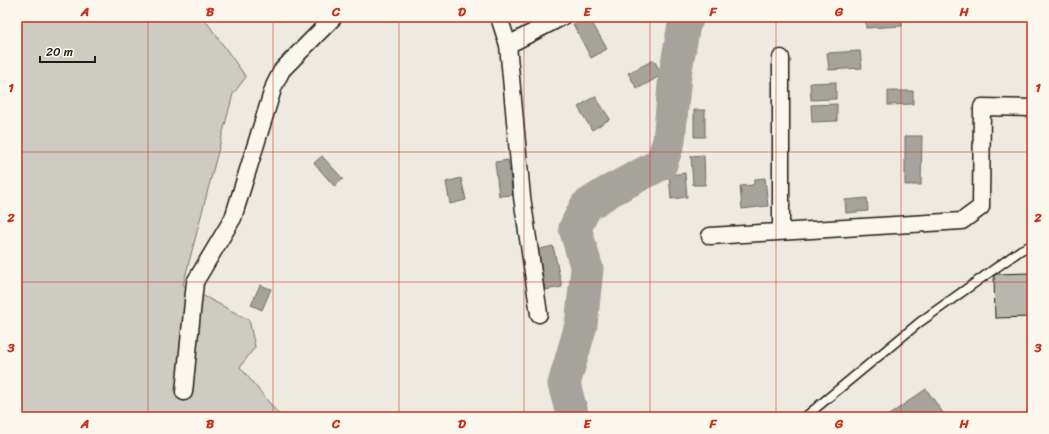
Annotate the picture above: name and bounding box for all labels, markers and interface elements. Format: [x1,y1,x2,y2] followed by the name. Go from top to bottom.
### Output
[80,0,89,23] text: A
[206,0,215,23] text: B
[331,0,341,23] text: C
[458,0,466,23] text: D
[583,0,592,23] text: E
[708,0,717,23] text: F
[834,0,844,23] text: G
[958,0,969,23] text: H
[40,38,95,64] scale bar
[46,41,73,63] text: 20 m
[8,76,14,99] text: 1
[1035,76,1041,99] text: 1
[6,206,15,229] text: 2
[1033,206,1042,229] text: 2
[6,336,15,359] text: 3
[1033,336,1042,359] text: 3
[80,412,89,434] text: A
[206,412,215,434] text: B
[331,412,341,434] text: C
[458,412,466,434] text: D
[583,412,592,434] text: E
[708,412,717,434] text: F
[834,412,844,434] text: G
[958,412,969,434] text: H

